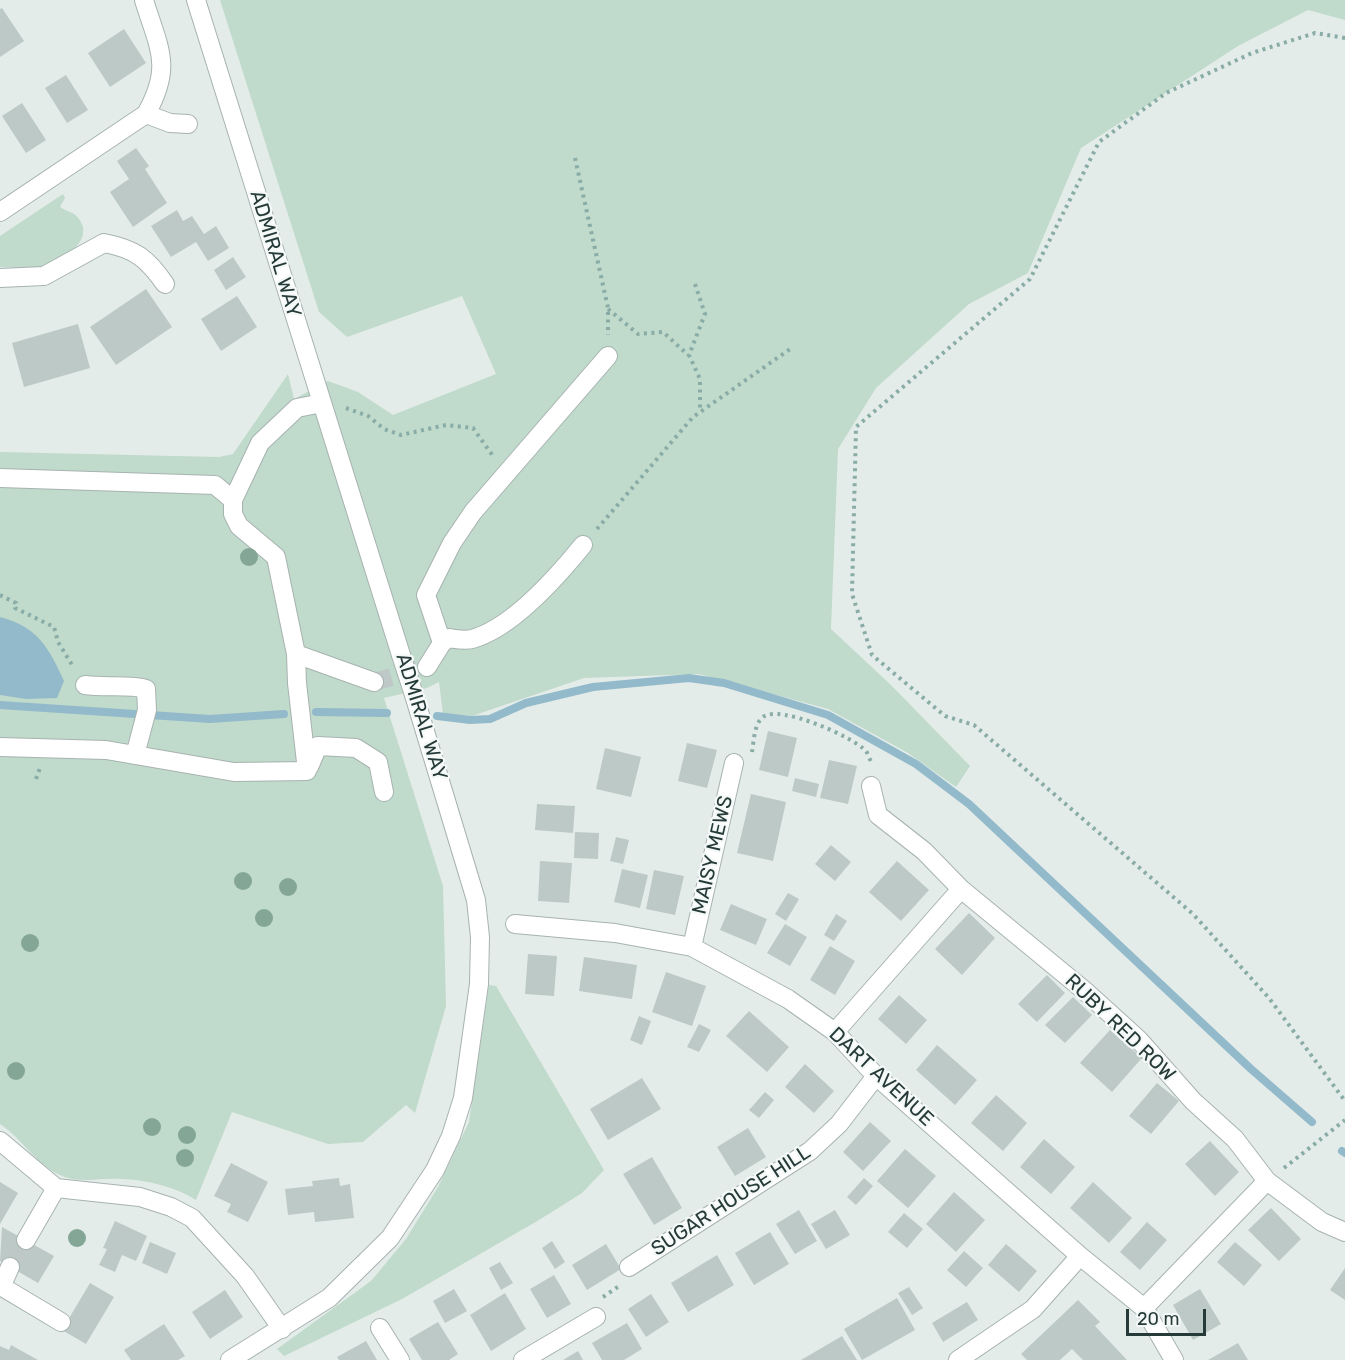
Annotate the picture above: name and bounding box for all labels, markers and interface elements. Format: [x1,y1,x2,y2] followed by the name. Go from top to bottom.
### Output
[244,188,306,320] street label: ADMIRAL WAY
[390,651,452,783] street label: ADMIRAL WAY
[688,793,738,917] street label: MAISY MEWS
[1060,969,1180,1087] street label: RUBY RED ROW
[824,1023,938,1131] street label: DART AVENUE
[647,1141,815,1261] street label: SUGAR HOUSE HILL
[1129,1297,1208,1335] scale bar
[1137,1308,1179,1330] text: 20 m

